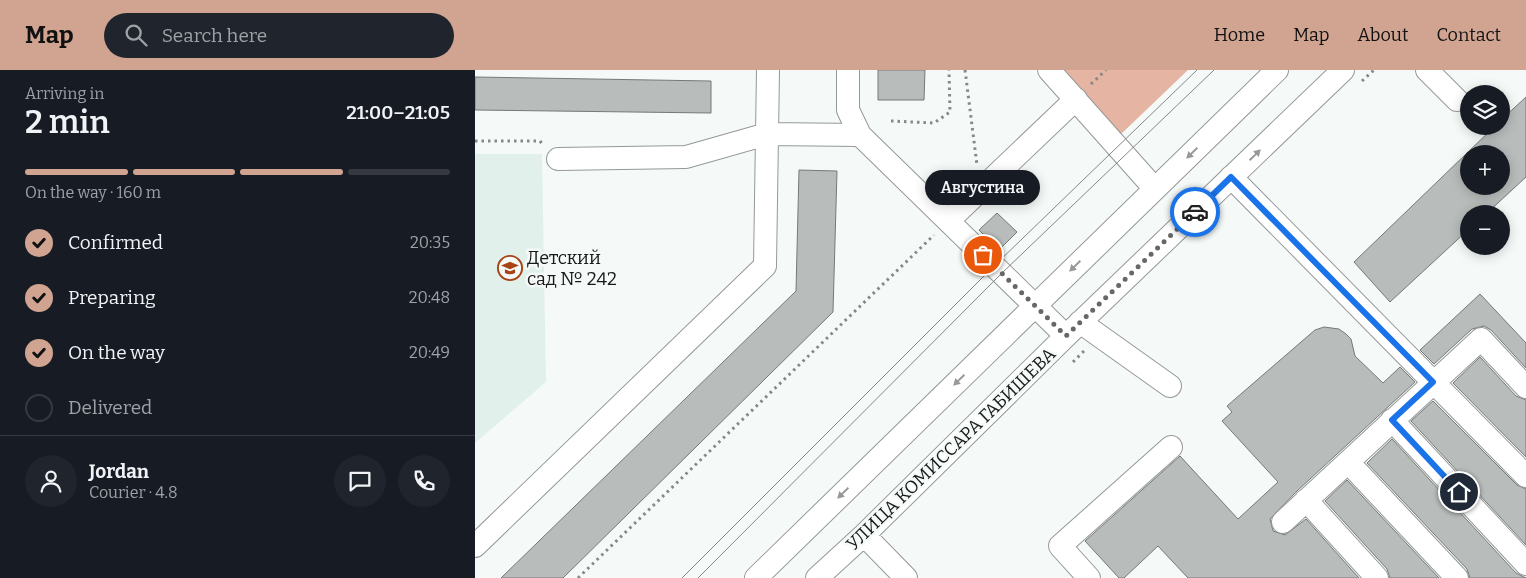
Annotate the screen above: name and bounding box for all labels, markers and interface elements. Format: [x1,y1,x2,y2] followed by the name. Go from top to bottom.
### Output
[104,13,454,58] search box
[25,21,74,49] text: Map
[122,21,150,49] icon: search
[162,24,267,47] text: Search here
[1214,24,1265,46] text: Home
[1293,24,1329,46] text: Map
[1357,24,1408,46] text: About
[1436,24,1501,46] text: Contact
[25,84,104,103] text: Arriving in
[1460,85,1510,255] map controls
[1460,85,1510,135] button: layers
[346,101,450,124] text: 21:00–21:05
[25,103,110,141] text: 2 min
[1460,145,1510,195] button: +
[1186,147,1198,159] one-way arrow
[1248,149,1260,161] one-way arrow
[925,170,1041,205] callout: Августина
[941,178,1024,197] text: Августина
[25,183,161,202] text: On the way · 160 m
[1170,187,1220,237] courier
[1181,198,1209,226] icon: car
[1460,205,1510,255] button: −
[25,229,53,257] icon: check
[68,231,163,254] text: Confirmed
[410,233,450,252] text: 20:35
[962,234,1004,276] pin
[969,241,997,269] icon: bag
[527,247,617,290] place label: Детский сад № 242
[497,255,523,281] school or university icon: Детский сад № 242
[1070,260,1082,272] one-way arrow
[25,284,53,312] icon: check
[68,286,156,309] text: Preparing
[409,288,450,307] text: 20:48
[25,339,53,367] icon: check
[68,341,165,364] text: On the way
[409,343,450,362] text: 20:49
[842,343,1060,555] street label: УЛИЦА КОМИССАРА ГАБИШЕВА
[953,374,965,386] one-way arrow
[68,396,152,419] text: Delivered
[25,455,77,507] button: person
[334,455,386,507] button: chat
[398,455,450,507] button: phone
[89,460,149,483] text: Jordan
[1438,471,1480,513] pin
[1445,478,1473,506] icon: home
[89,483,178,502] text: Courier · 4.8
[837,487,849,499] one-way arrow

